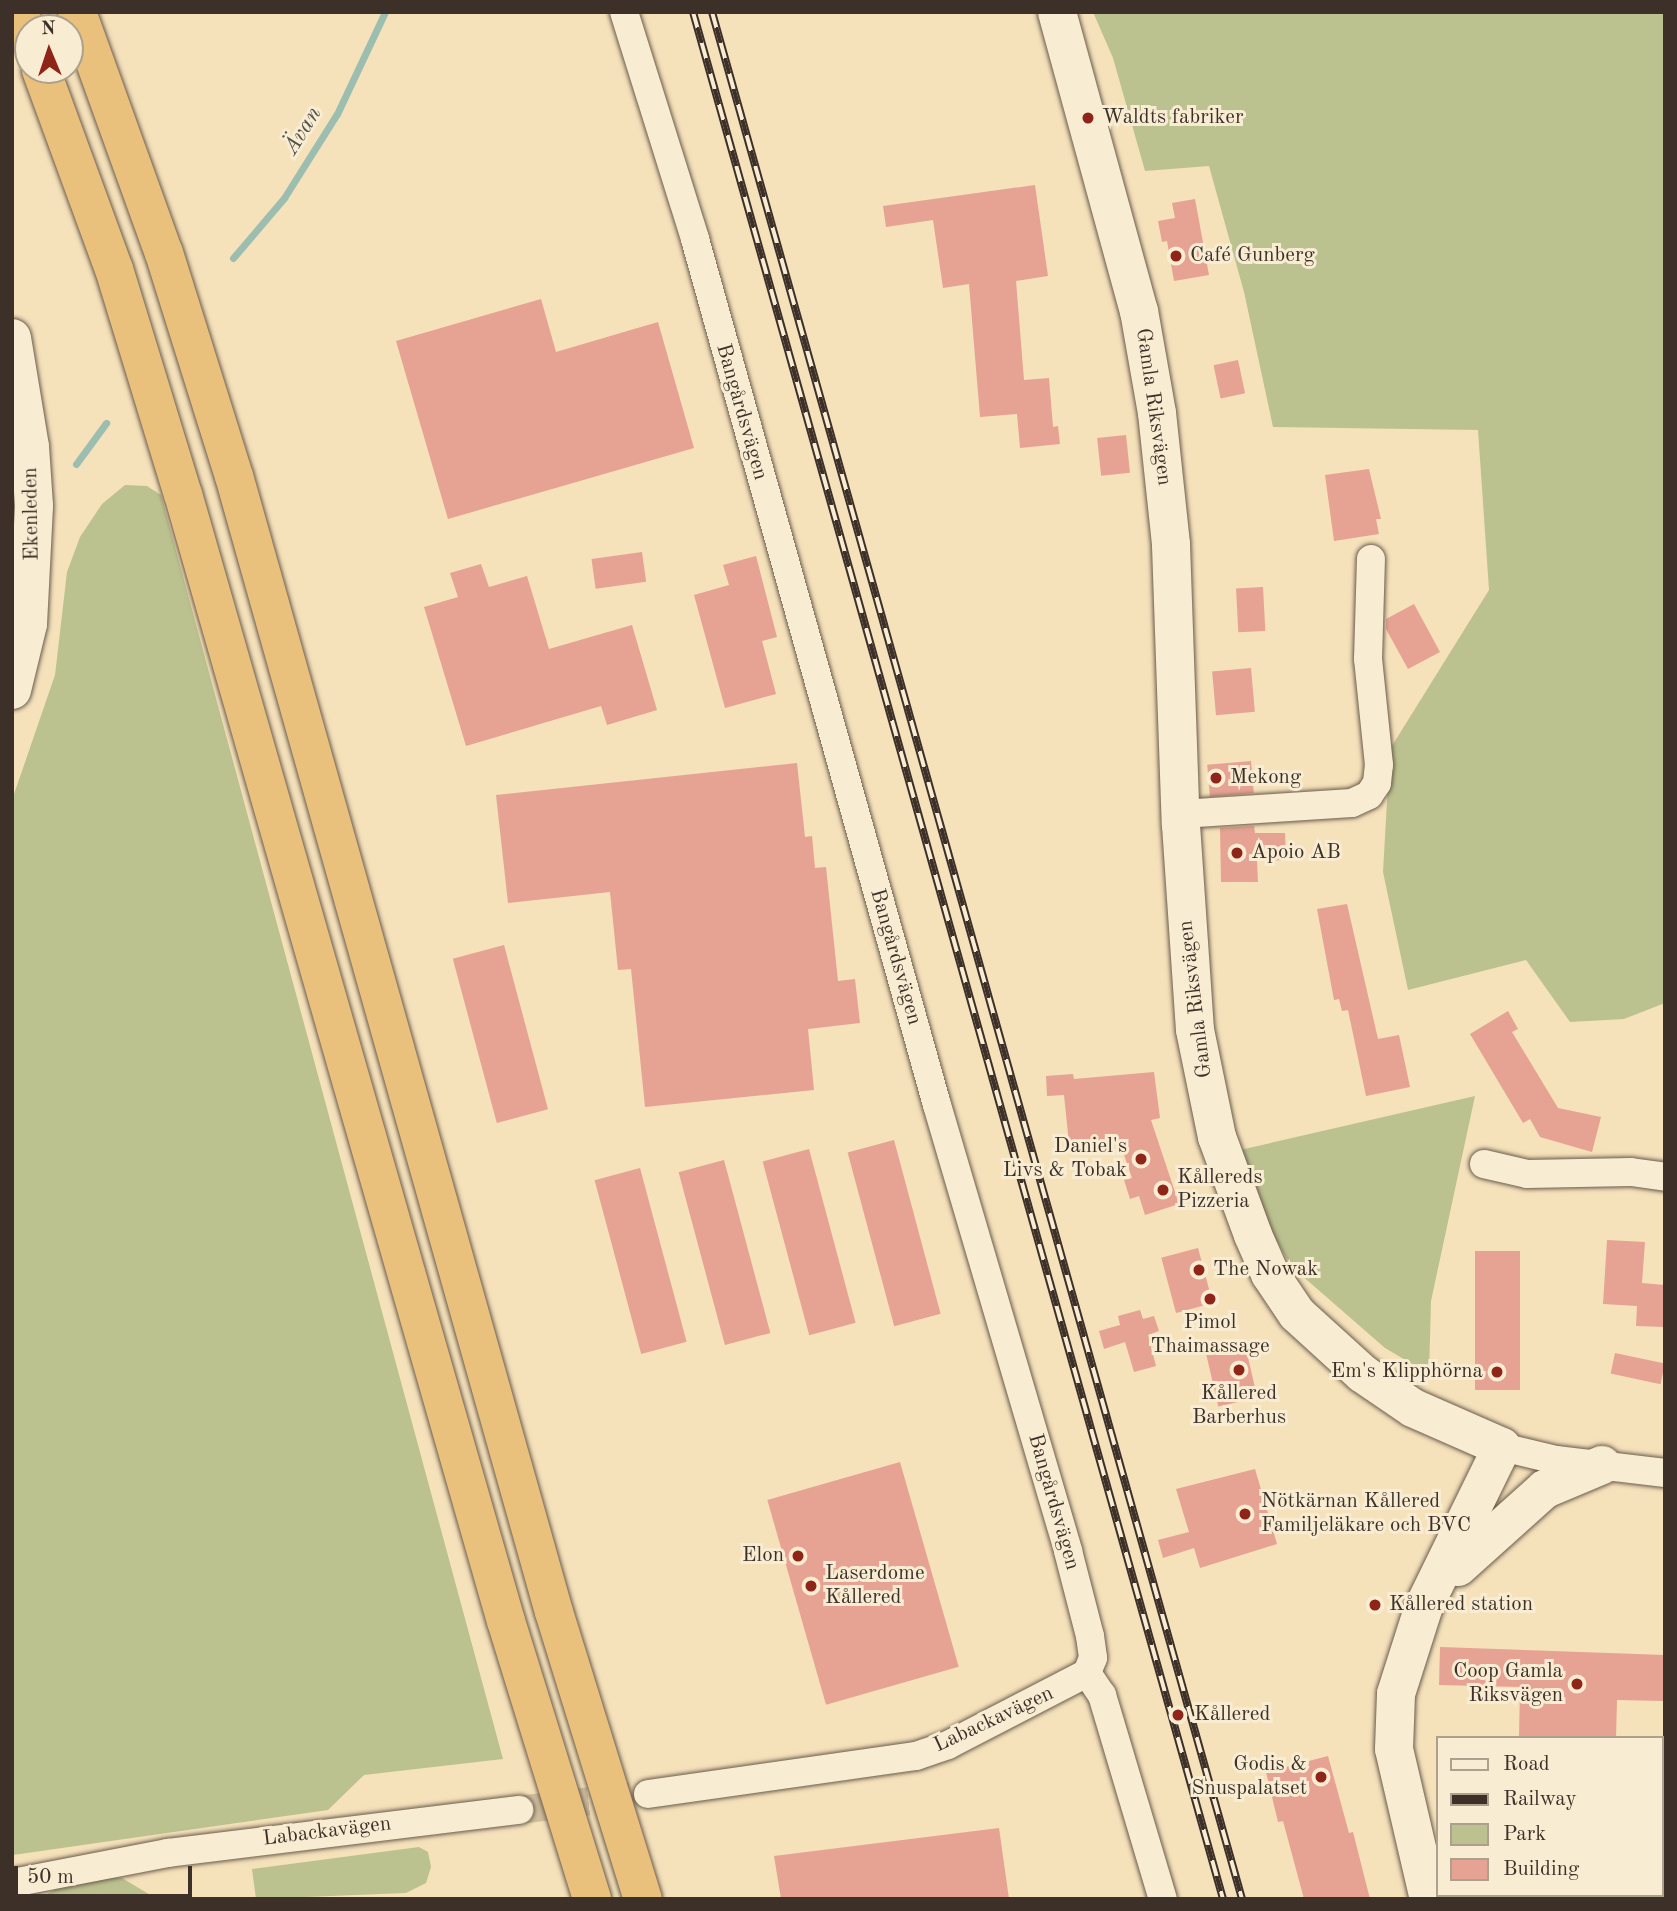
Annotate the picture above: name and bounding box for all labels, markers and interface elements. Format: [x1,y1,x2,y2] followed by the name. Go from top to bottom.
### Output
[14,14,84,84] north arrow
[41,20,56,39] text: N
[278,102,328,160] water label: Ävan
[1102,105,1244,131] place label: Waldts fabriker
[1080,110,1096,126] marker: Waldts fabriker
[1190,243,1315,269] place label: Café Gunberg
[1168,248,1184,264] marker: Café Gunberg
[1129,327,1177,487] street label: Gamla Riksvägen
[710,341,772,483] street label: Bangårdsvägen
[19,467,45,561] street label: Ekenleden
[1230,765,1301,791] place label: Mekong
[1208,770,1224,786] marker: Mekong
[1251,840,1341,866] place label: Apoio AB
[1229,845,1245,861] marker: Apoio AB
[864,886,926,1028] street label: Bangårdsvägen
[1174,919,1218,1079] street label: Gamla Riksvägen
[1003,1134,1127,1184] place label: Daniel's Livs & Tobak
[1133,1151,1149,1167] marker: Daniel's Livs & Tobak
[1177,1165,1263,1215] place label: Kållereds Pizzeria
[1155,1182,1171,1198] marker: Kållereds Pizzeria
[1213,1257,1318,1283] place label: The Nowak
[1191,1262,1207,1278] marker: The Nowak
[1202,1291,1218,1307] marker: Pimol Thaimassage
[1150,1310,1270,1360] place label: Pimol Thaimassage
[1331,1359,1483,1385] place label: Em's Klipphörna
[1231,1362,1247,1378] marker: Kållered Barberhus
[1489,1364,1505,1380] marker: Em's Klipphörna
[1192,1381,1286,1431] place label: Kållered Barberhus
[1022,1431,1084,1573] street label: Bangårdsvägen
[1261,1489,1471,1539] place label: Nötkärnan Kållered Familjeläkare och BVC
[1235,1504,1255,1524] marker: Nötkärnan Kållered Familjeläkare och BVC
[742,1543,784,1569] place label: Elon
[790,1548,806,1564] marker: Elon
[825,1561,925,1611] place label: Laserdome Kållered
[803,1578,819,1594] marker: Laserdome Kållered
[1389,1592,1533,1618] place label: Kållered station
[1367,1597,1383,1613] marker: Kållered station
[1453,1659,1563,1709] place label: Coop Gamla Riksvägen
[1569,1676,1585,1692] marker: Coop Gamla Riksvägen
[930,1681,1058,1759] street label: Labackavägen
[1194,1702,1270,1728] place label: Kållered
[1168,1705,1188,1725] marker: Kållered
[1436,1736,1663,1897] legend
[1192,1752,1307,1802] place label: Godis & Snuspalatset
[1503,1754,1550,1775] text: Road
[1313,1769,1329,1785] marker: Godis & Snuspalatset
[1503,1789,1577,1810] text: Railway
[261,1812,393,1852] street label: Labackavägen
[1503,1824,1546,1845] text: Park
[18,1852,196,1896] scale bar
[1503,1859,1579,1880] text: Building
[27,1867,74,1888] text: 50 m

